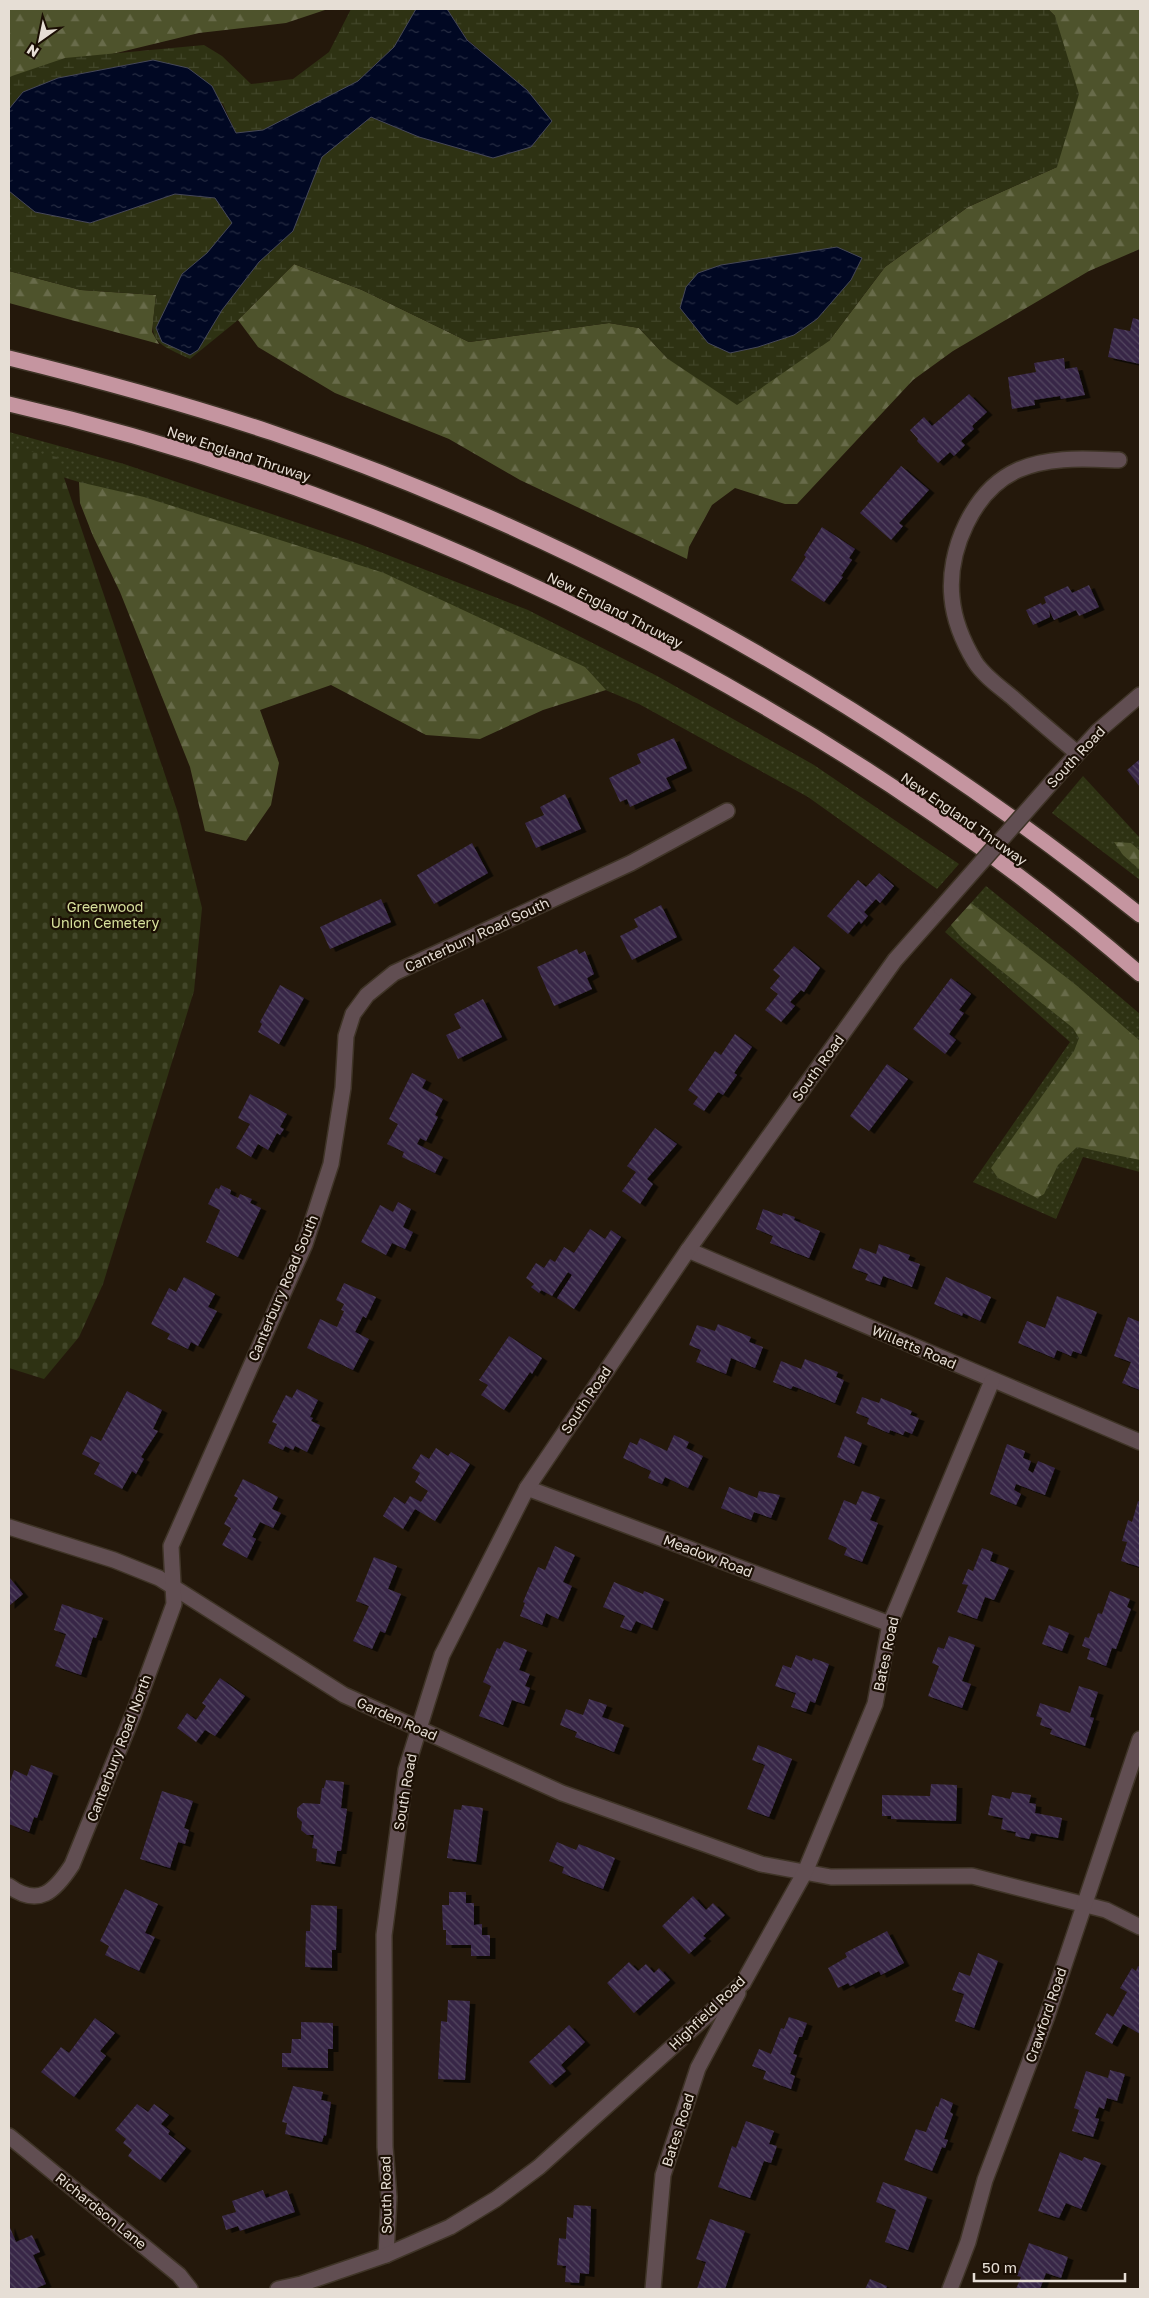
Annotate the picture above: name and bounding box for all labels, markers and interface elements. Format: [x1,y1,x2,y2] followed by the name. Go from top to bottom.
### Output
[15,15,65,65] north arrow
[24,41,42,61] text: N
[165,422,313,485] street label: New England Thruway
[545,568,686,651] street label: New England Thruway
[1043,722,1108,791] street label: South Road
[898,769,1031,869] street label: New England Thruway
[402,894,552,975] street label: Canterbury Road South
[51,898,159,931] park label: Greenwood Union Cemetery
[788,1031,847,1104] street label: South Road
[244,1212,321,1363] street label: Canterbury Road South
[869,1321,959,1372] street label: Willetts Road
[557,1363,614,1437] street label: South Road
[661,1531,755,1580] street label: Meadow Road
[869,1615,902,1693] street label: Bates Road
[83,1672,154,1824] street label: Canterbury Road North
[354,1693,440,1744] street label: Garden Road
[389,1752,420,1832] street label: South Road
[1021,1965,1070,2065] street label: Crawford Road
[665,1972,748,2053] street label: Highfield Road
[658,2091,697,2169] street label: Bates Road
[376,2156,395,2234] street label: South Road
[52,2169,150,2252] street label: Richardson Lane
[974,2250,1125,2282] scale bar
[982,2258,1017,2276] text: 50 m

